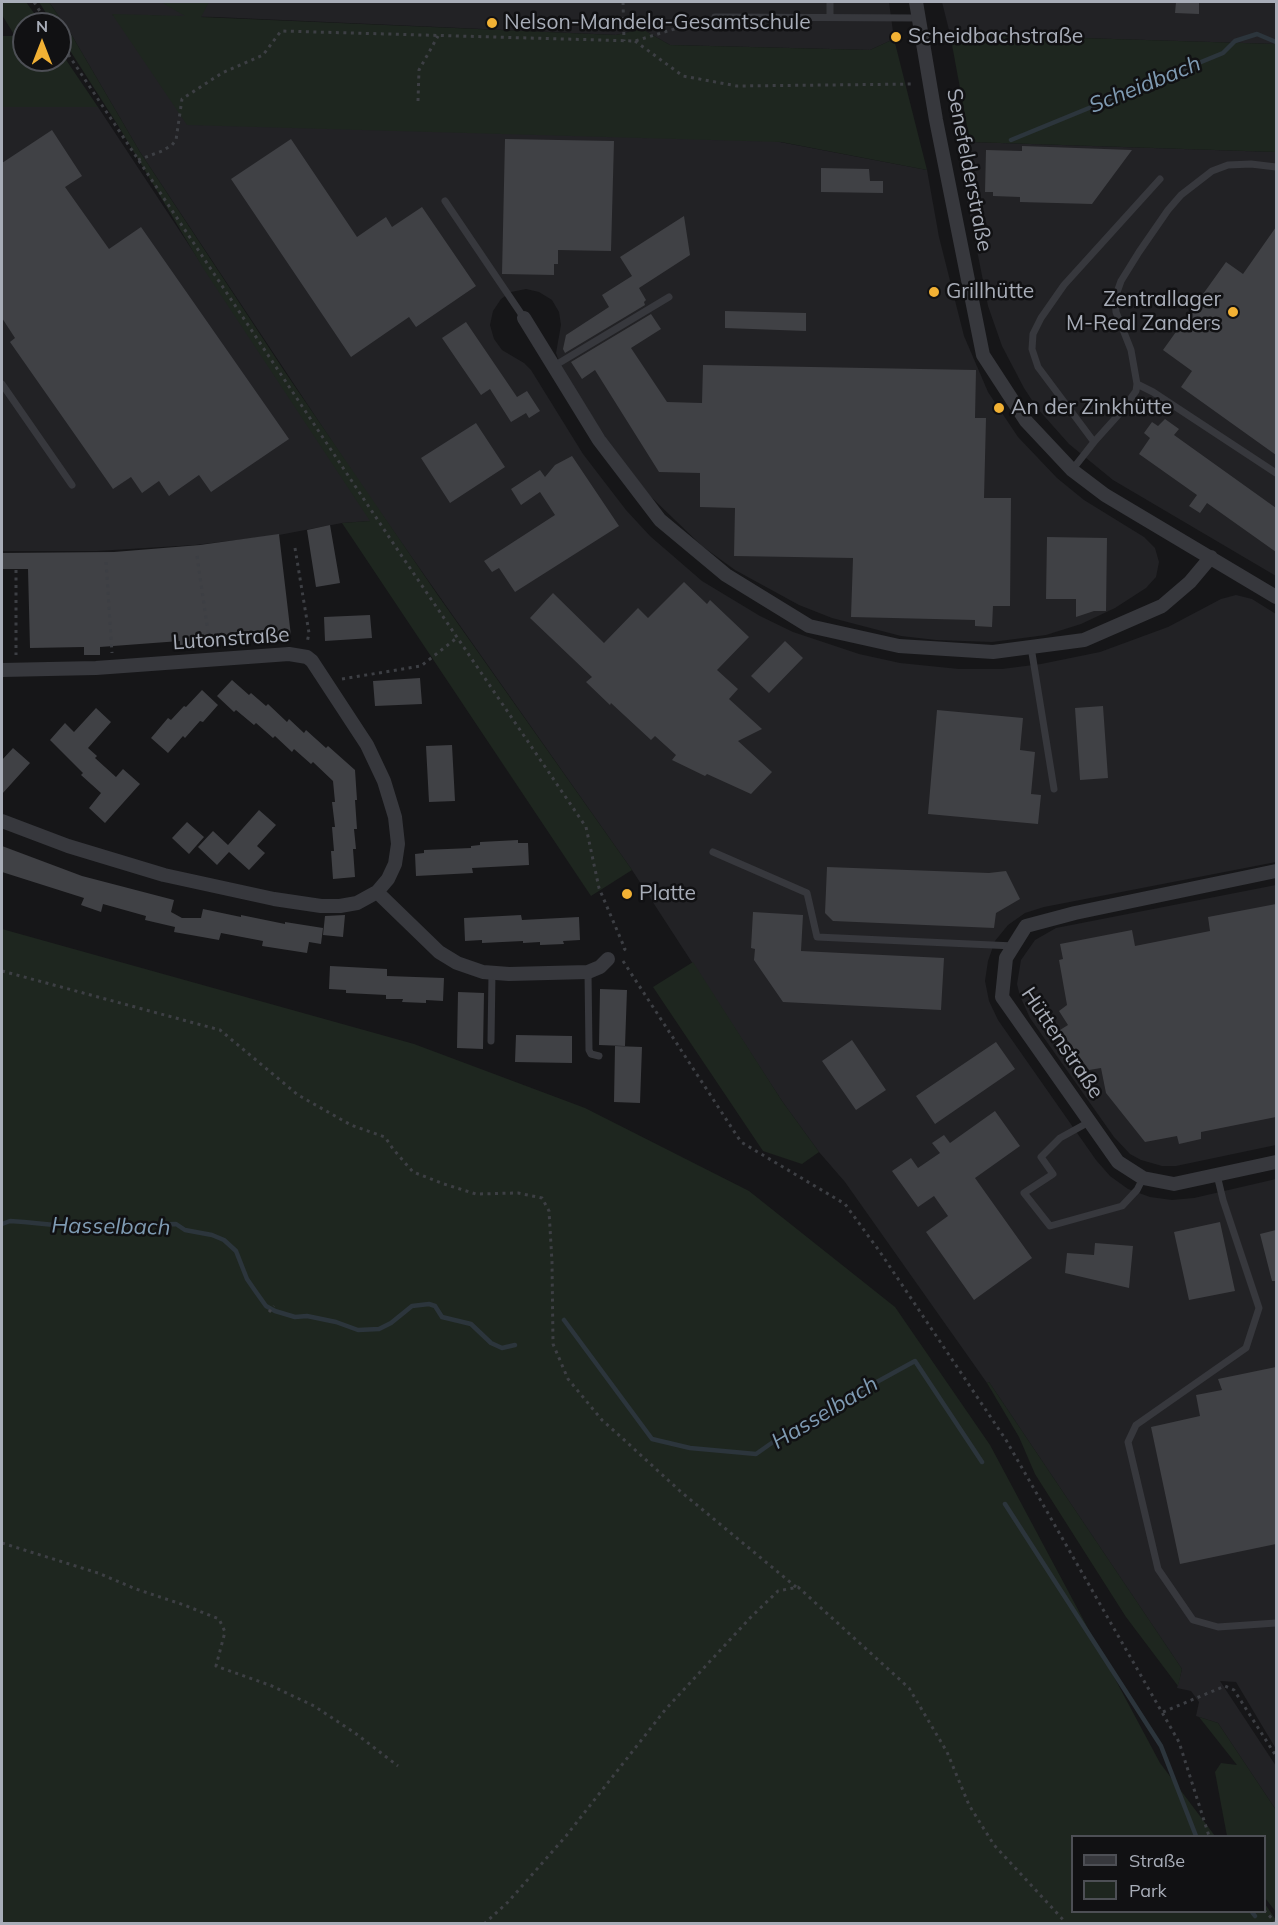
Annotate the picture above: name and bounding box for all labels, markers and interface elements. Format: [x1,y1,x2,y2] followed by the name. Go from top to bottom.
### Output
[504,10,811,36] place label: Nelson-Mandela-Gesamtschule
[12,12,72,72] north arrow
[36,16,48,36] text: N
[485,16,499,30] marker: Nelson-Mandela-Gesamtschule
[908,24,1083,50] place label: Scheidbachstraße
[889,30,903,44] marker: Scheidbachstraße
[1085,51,1205,119] water label: Scheidbach
[941,86,997,254] street label: Senefelderstraße
[946,279,1034,305] place label: Grillhütte
[927,285,941,299] marker: Grillhütte
[1066,287,1221,337] place label: Zentrallager M-Real Zanders
[1226,305,1240,319] marker: Zentrallager M-Real Zanders
[1011,395,1172,421] place label: An der Zinkhütte
[992,401,1006,415] marker: An der Zinkhütte
[172,622,290,656] street label: Lutonstraße
[639,881,696,907] place label: Platte
[620,887,634,901] marker: Platte
[1016,983,1108,1103] street label: Hüttenstraße
[51,1213,171,1241] water label: Hasselbach
[767,1371,883,1455] water label: Hasselbach
[1071,1835,1266,1913] legend
[1129,1849,1185,1872] text: Straße
[1129,1879,1167,1902] text: Park

